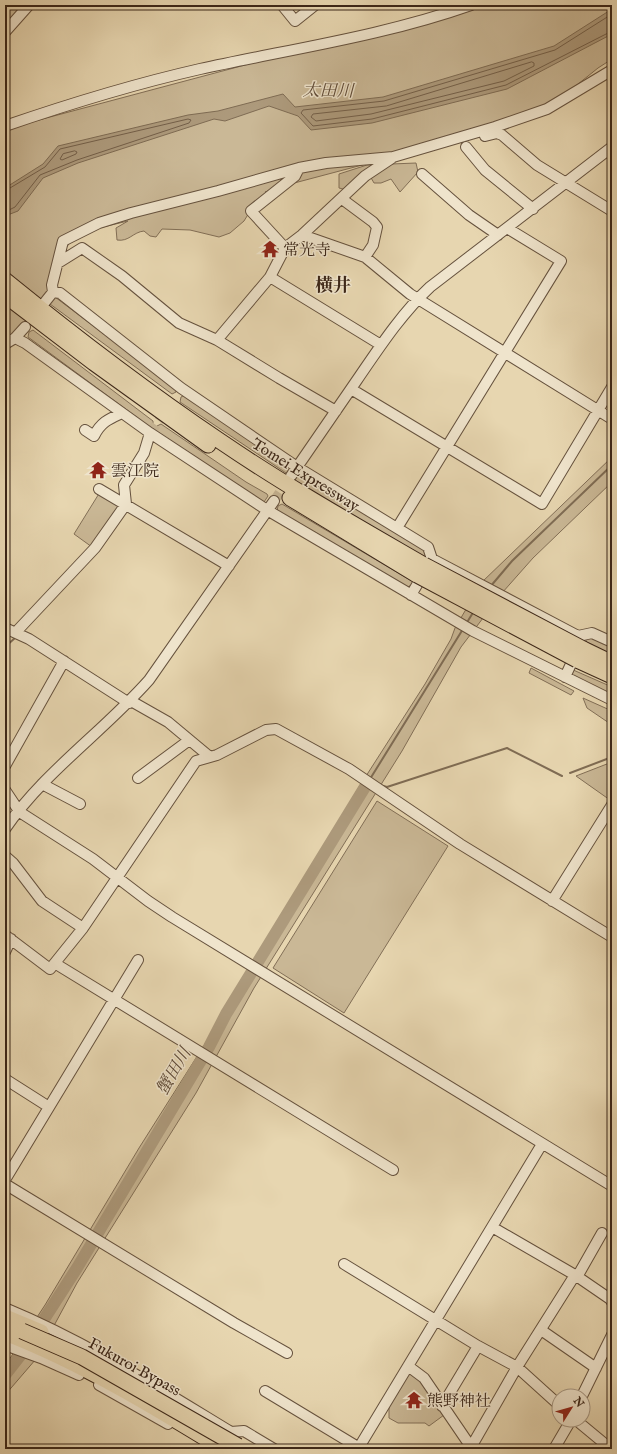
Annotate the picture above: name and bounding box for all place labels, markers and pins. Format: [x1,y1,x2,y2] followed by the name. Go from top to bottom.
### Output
[260,239,280,259] temple icon: 常光寺
[283,241,331,261] place label: 常光寺
[88,460,108,480] temple icon: 雲江院
[111,462,159,482] place label: 雲江院
[404,1390,424,1410] temple icon: 熊野神社
[427,1392,491,1412] place label: 熊野神社

